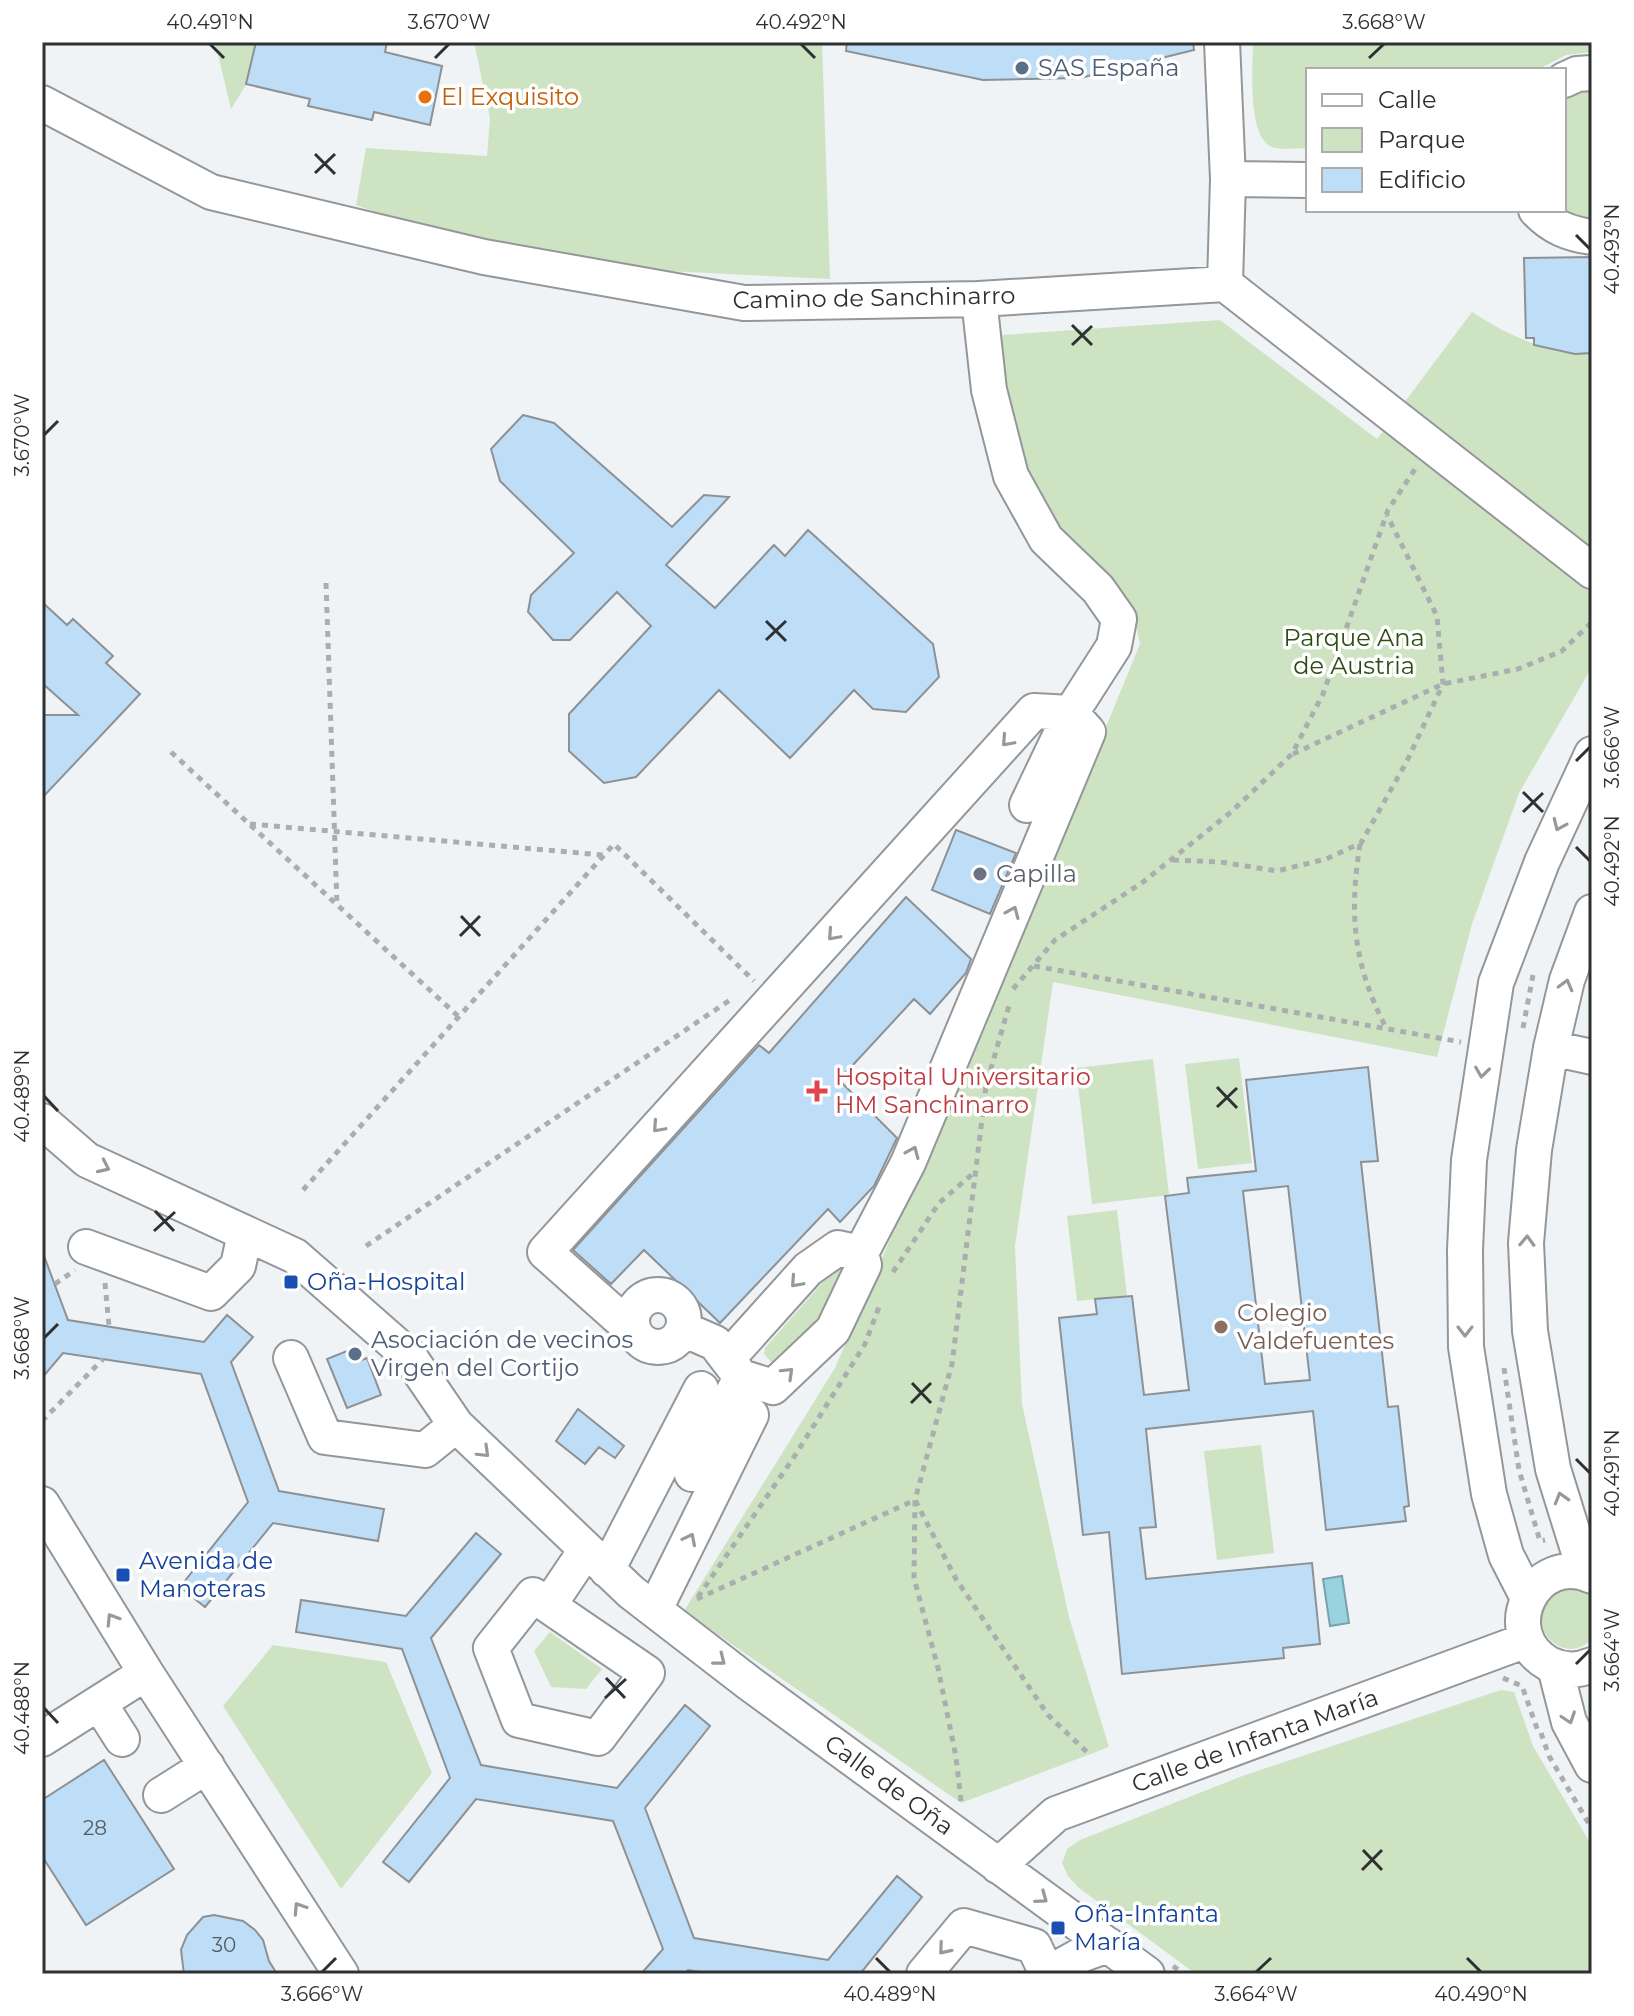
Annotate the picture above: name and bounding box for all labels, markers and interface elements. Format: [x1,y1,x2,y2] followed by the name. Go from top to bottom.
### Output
[166,10,254,34] text: 40.491°N
[407,10,491,34] text: 3.670°W
[755,10,847,34] text: 40.492°N
[1342,10,1426,34] text: 3.668°W
[1038,53,1179,82] place label: SAS España
[1013,59,1031,77] marker: SAS España
[1306,68,1566,212] legend
[441,82,579,111] place label: El Exquisito
[1378,85,1436,114] text: Calle
[416,88,434,106] marker: El Exquisito
[1378,125,1465,154] text: Parque
[1378,165,1466,194] text: Edificio
[1600,204,1624,294] text: 40.493°N
[732,281,1016,314] street label: Camino de Sanchinarro
[10,393,34,477] text: 3.670°W
[1283,623,1425,680] park label: Parque Ana de Austria
[1600,706,1624,788] text: 3.666°W
[1002,732,1016,747] one-way arrow
[1600,815,1624,907] text: 40.492°N
[1553,817,1569,831] one-way arrow
[996,859,1077,888] place label: Capilla
[971,865,989,883] marker: Capilla
[1003,906,1019,920] one-way arrow
[828,925,842,940] one-way arrow
[1557,978,1573,992] one-way arrow
[10,1049,34,1143] text: 40.489°N
[835,1062,1091,1119] place label: Hospital Universitario HM Sanchinarro
[1474,1065,1491,1078] one-way arrow
[806,1080,828,1102] marker: Hospital Universitario HM Sanchinarro
[654,1118,668,1133] one-way arrow
[903,1146,919,1160] one-way arrow
[96,1158,110,1174] one-way arrow
[1519,1234,1536,1247] one-way arrow
[307,1267,465,1296] place label: Oña-Hospital
[282,1273,300,1291] marker: Oña-Hospital
[791,1273,805,1288] one-way arrow
[10,1296,34,1380] text: 3.668°W
[1237,1298,1394,1355] place label: Colegio Valdefuentes
[1212,1318,1230,1336] marker: Colegio Valdefuentes
[371,1325,633,1382] place label: Asociación de vecinos Virgen del Cortijo
[1456,1325,1474,1338] one-way arrow
[346,1345,364,1363] marker: Asociación de vecinos Virgen del Cortijo
[779,1368,794,1382] one-way arrow
[1600,1429,1624,1517] text: 40.491°N
[475,1442,489,1457] one-way arrow
[1554,1492,1570,1505] one-way arrow
[680,1533,696,1548] one-way arrow
[139,1546,273,1603] place label: Avenida de Manoteras
[114,1566,132,1584] marker: Avenida de Manoteras
[1600,1608,1624,1692] text: 3.664°W
[107,1613,122,1628] one-way arrow
[711,1651,726,1665] one-way arrow
[10,1661,34,1755] text: 40.488°N
[1128,1682,1382,1799] street label: Calle de Infanta María
[1559,1710,1576,1724] one-way arrow
[819,1728,959,1841] street label: Calle de Oña
[83,1816,107,1840] house number: 28
[1034,1888,1048,1903] one-way arrow
[1074,1899,1219,1956] place label: Oña-Infanta María
[293,1903,308,1917] one-way arrow
[1049,1919,1067,1937] marker: Oña-Infanta María
[212,1933,236,1957] house number: 30
[939,1940,954,1955] one-way arrow
[281,1982,363,2006] text: 3.666°W
[843,1982,937,2006] text: 40.489°N
[1214,1982,1298,2006] text: 3.664°W
[1434,1982,1528,2006] text: 40.490°N

